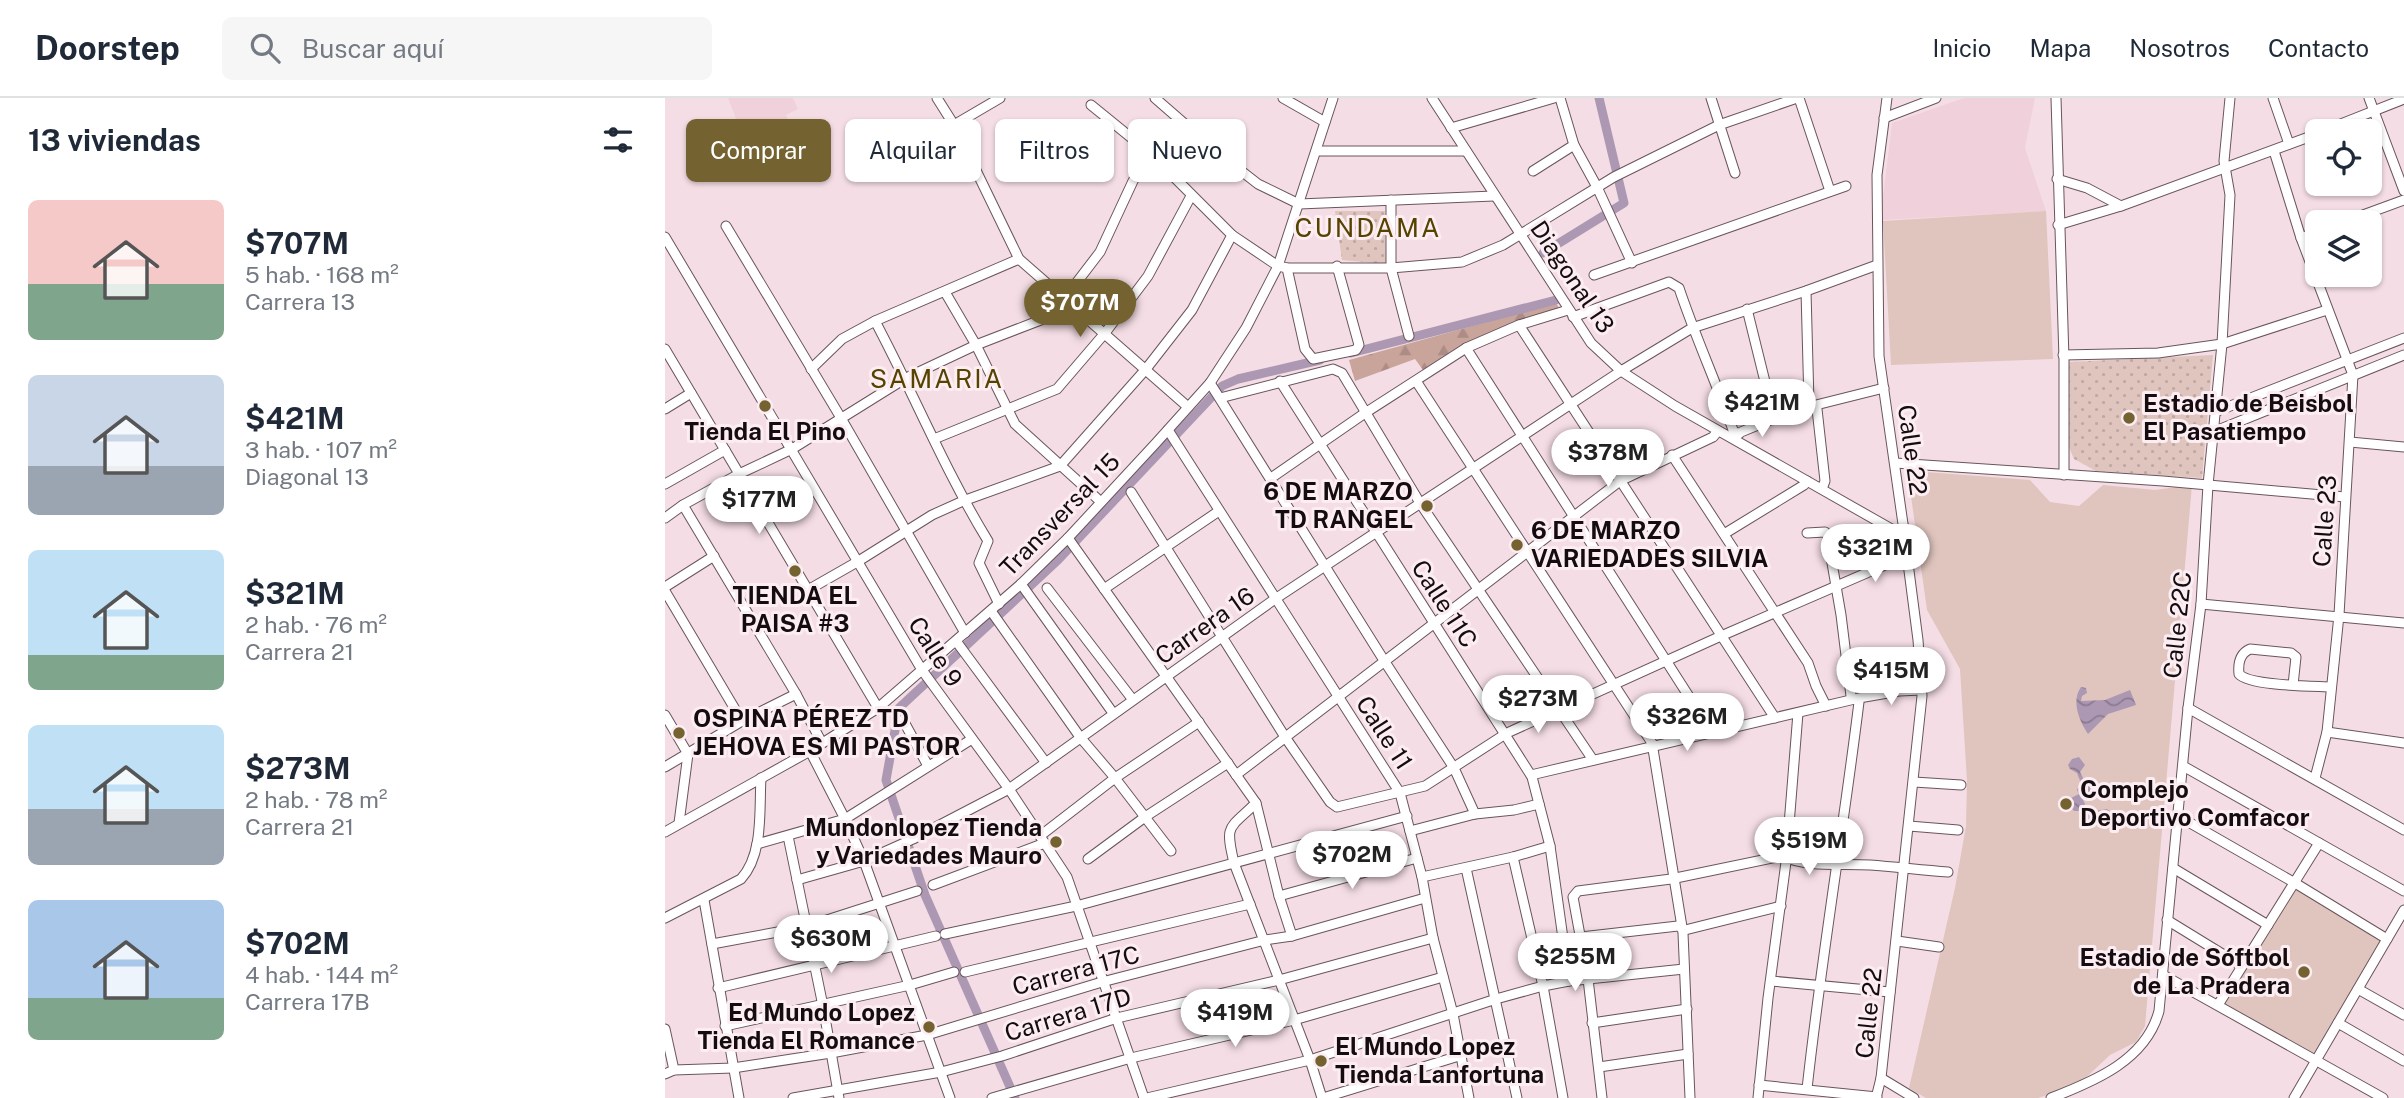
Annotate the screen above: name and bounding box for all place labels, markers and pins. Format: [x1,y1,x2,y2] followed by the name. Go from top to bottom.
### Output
[1031,280,1129,339] pin: $707M
[1713,380,1811,439] pin: $421M
[2143,389,2354,445] place label: Estadio de Beisbol El Pasatiempo
[757,398,773,414] marker: Tienda El Pino
[2121,410,2137,426] marker: Estadio de Beisbol El Pasatiempo
[684,417,846,445] place label: Tienda El Pino
[1559,430,1657,489] pin: $378M
[710,476,808,536] pin: $177M
[1263,477,1413,533] place label: 6 DE MARZO TD RANGEL
[1419,498,1435,514] marker: 6 DE MARZO TD RANGEL
[1531,516,1769,572] place label: 6 DE MARZO VARIEDADES SILVIA
[1826,524,1924,584] pin: $321M
[1509,537,1525,553] marker: 6 DE MARZO VARIEDADES SILVIA
[787,563,803,579] marker: TIENDA EL PAISA #3
[733,581,858,637] place label: TIENDA EL PAISA #3
[1842,648,1940,707] pin: $415M
[1489,676,1587,735] pin: $273M
[1638,694,1736,753] pin: $326M
[693,704,961,760] place label: OSPINA PÉREZ TD JEHOVA ES MI PASTOR
[671,725,687,741] marker: OSPINA PÉREZ TD JEHOVA ES MI PASTOR
[2080,775,2310,831] place label: Complejo Deportivo Comfacor
[2058,796,2074,812] marker: Complejo Deportivo Comfacor
[805,813,1042,869] place label: Mundonlopez Tienda y Variedades Mauro
[1760,818,1858,877] pin: $519M
[1303,832,1401,891] pin: $702M
[1048,834,1064,850] marker: Mundonlopez Tienda y Variedades Mauro
[782,916,880,975] pin: $630M
[1526,934,1624,993] pin: $255M
[2079,943,2290,999] place label: Estadio de Sóftbol de La Pradera
[2296,964,2312,980] marker: Estadio de Sóftbol de La Pradera
[1186,990,1284,1049] pin: $419M
[698,998,915,1054] place label: Ed Mundo Lopez Tienda El Romance
[921,1019,937,1035] marker: Ed Mundo Lopez Tienda El Romance
[1335,1032,1544,1088] place label: El Mundo Lopez Tienda Lanfortuna
[1313,1053,1329,1069] marker: El Mundo Lopez Tienda Lanfortuna

